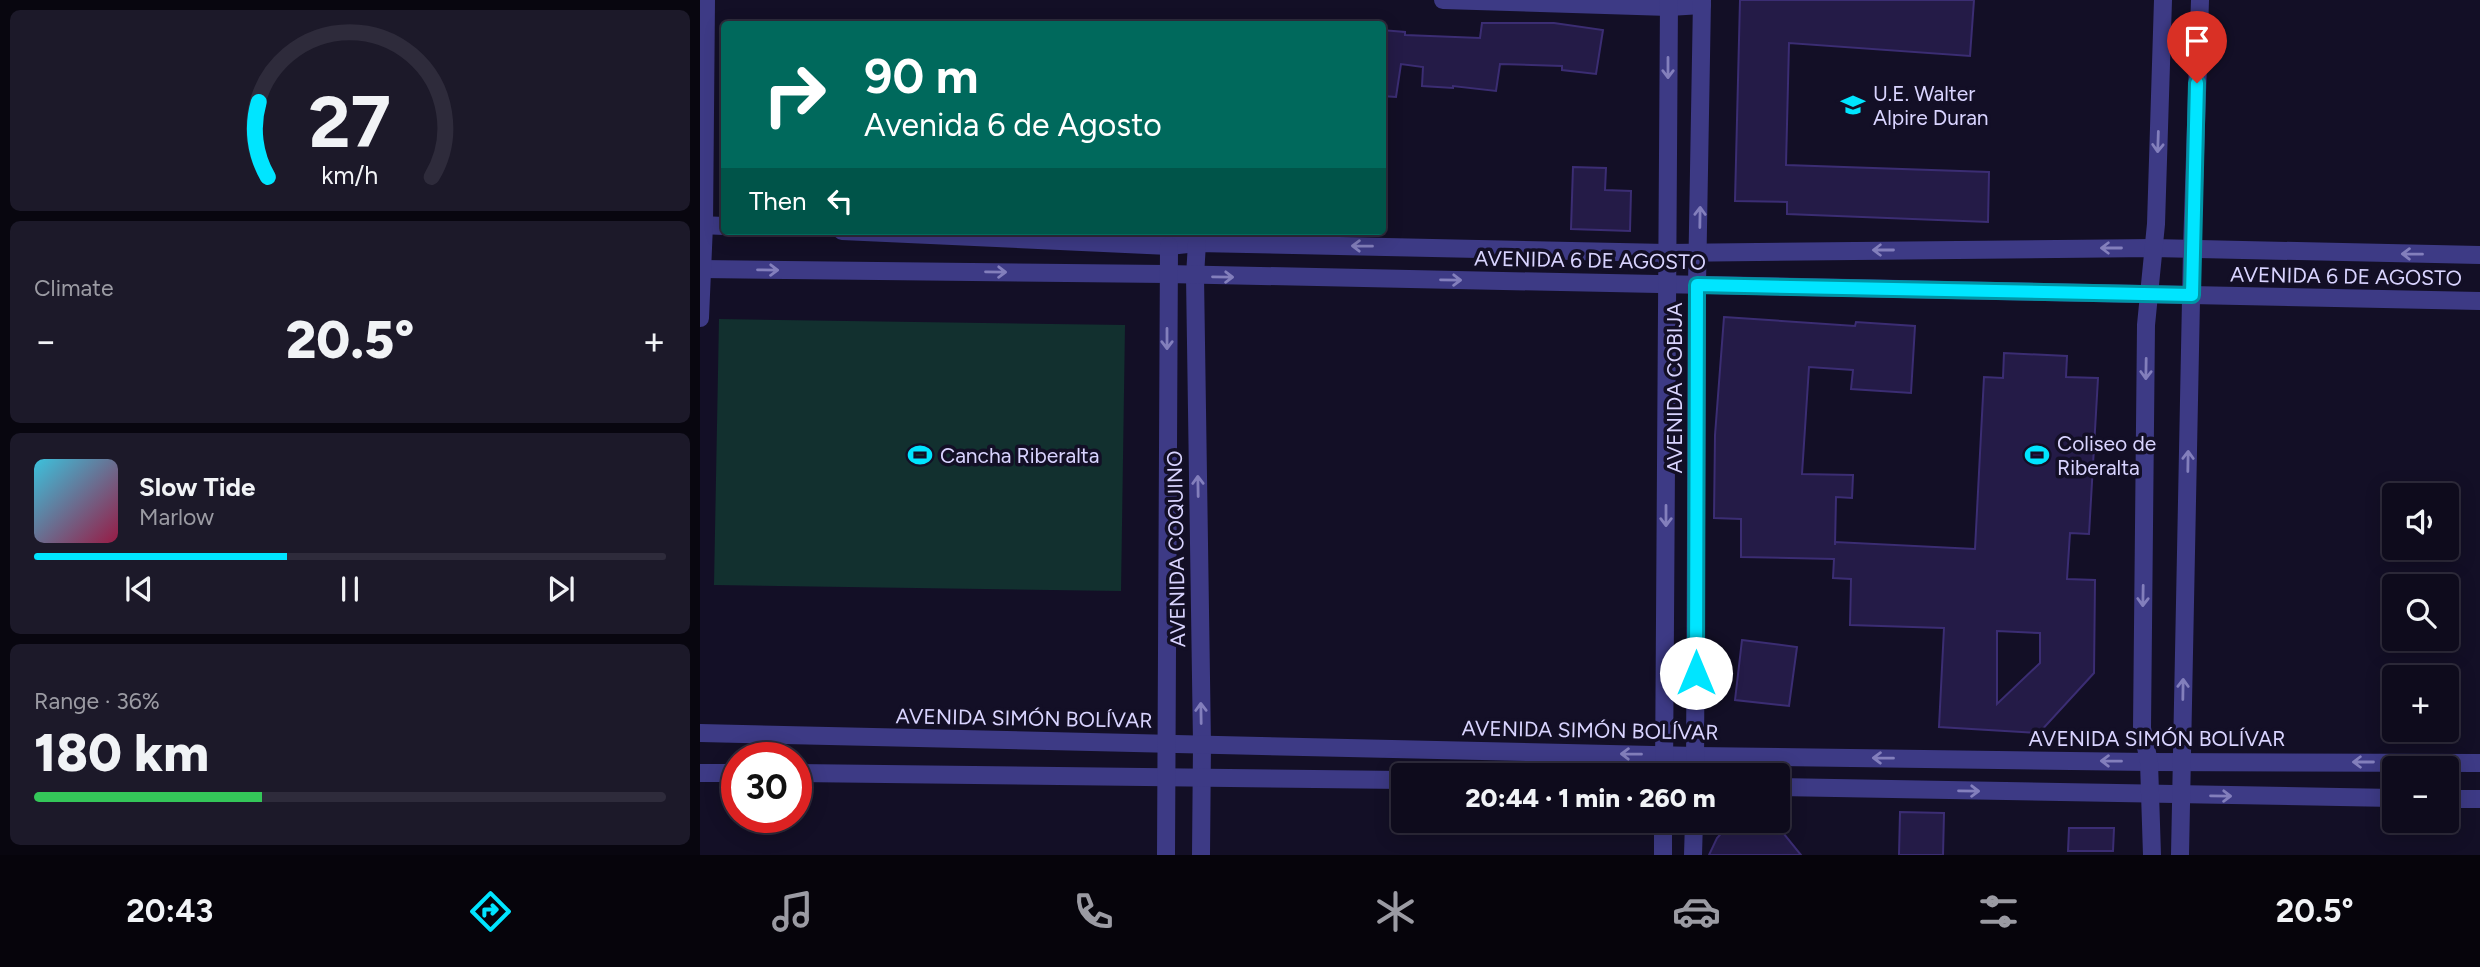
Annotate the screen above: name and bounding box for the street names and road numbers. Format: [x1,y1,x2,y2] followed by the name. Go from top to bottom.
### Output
[1474,245,1706,275] street label: AVENIDA 6 DE AGOSTO
[2230,261,2462,291] street label: AVENIDA 6 DE AGOSTO
[1662,302,1687,474] street label: AVENIDA COBIJA
[1162,450,1190,648] street label: AVENIDA COQUINO
[895,703,1153,733] street label: AVENIDA SIMÓN BOLÍVAR
[1461,715,1719,745] street label: AVENIDA SIMÓN BOLÍVAR
[2029,726,2285,751] street label: AVENIDA SIMÓN BOLÍVAR

